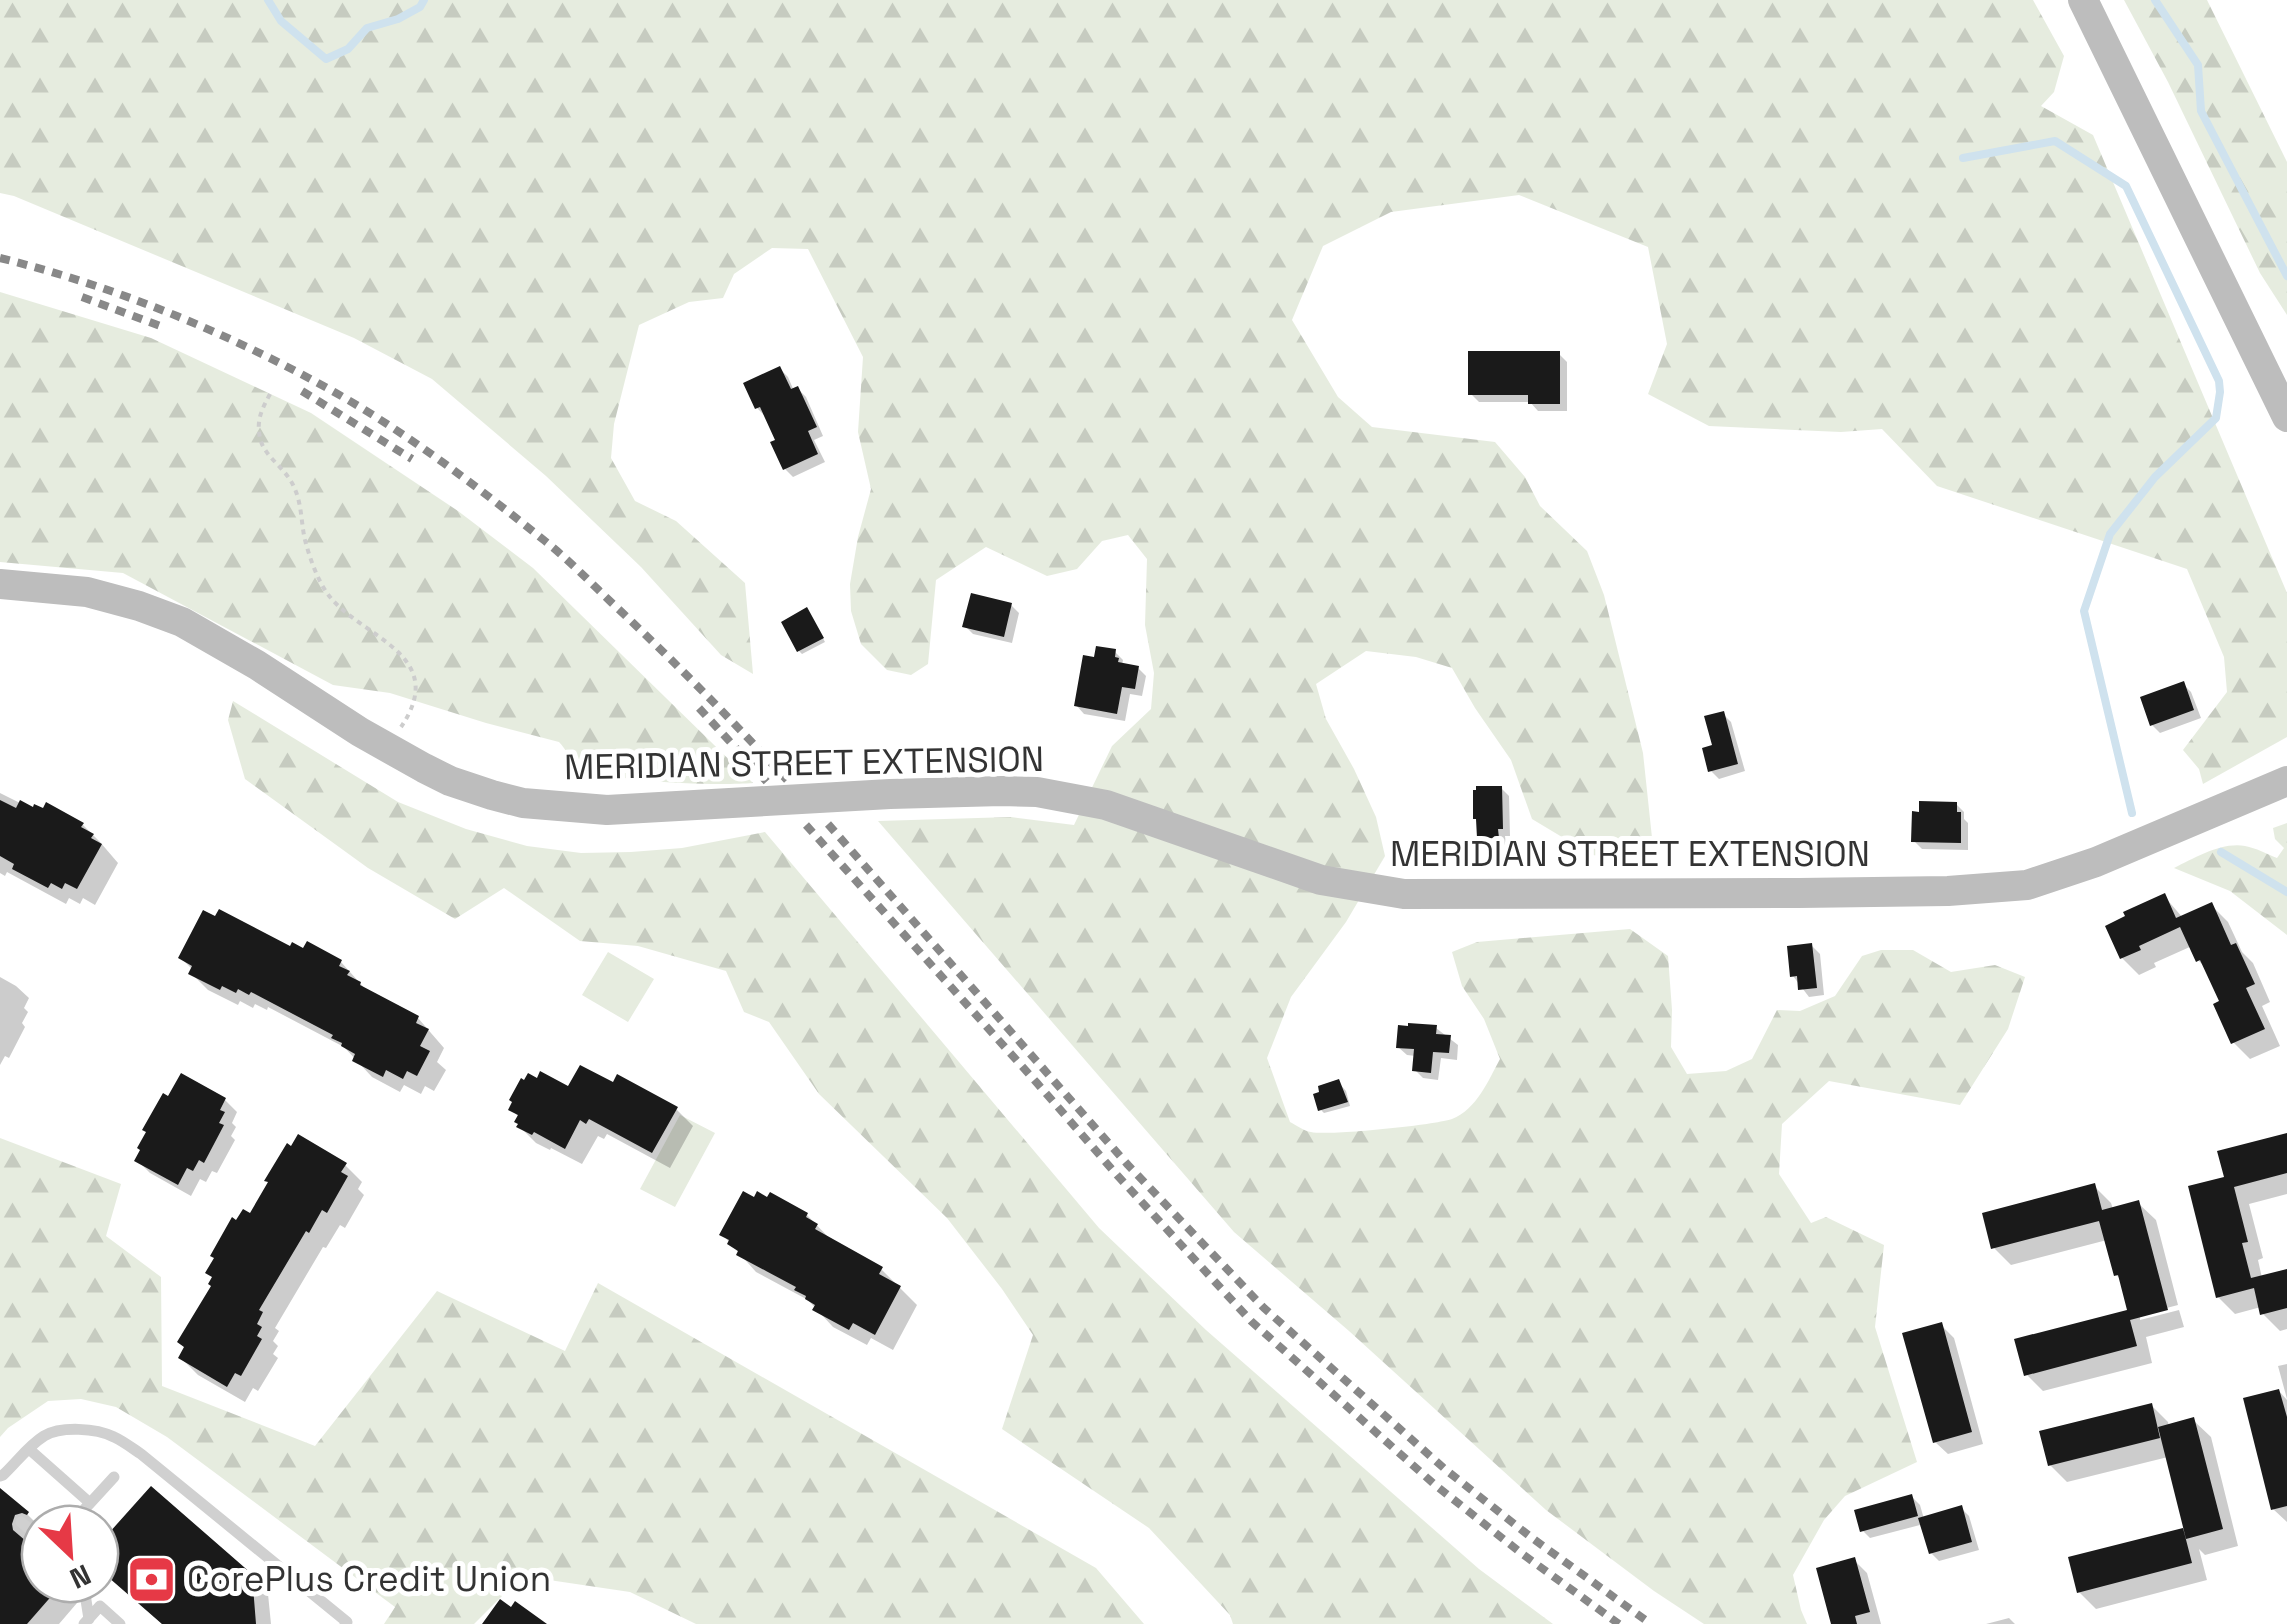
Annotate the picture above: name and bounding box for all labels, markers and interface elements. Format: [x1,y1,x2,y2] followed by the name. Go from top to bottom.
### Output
[564,737,1044,789] street label: MERIDIAN STREET EXTENSION
[1390,832,1870,876] street label: MERIDIAN STREET EXTENSION
[20,1504,120,1604] north arrow
[126,1553,178,1605] bank icon: CorePlus Credit Union
[64,1556,97,1597] text: N
[187,1557,551,1601] place label: CorePlus Credit Union

